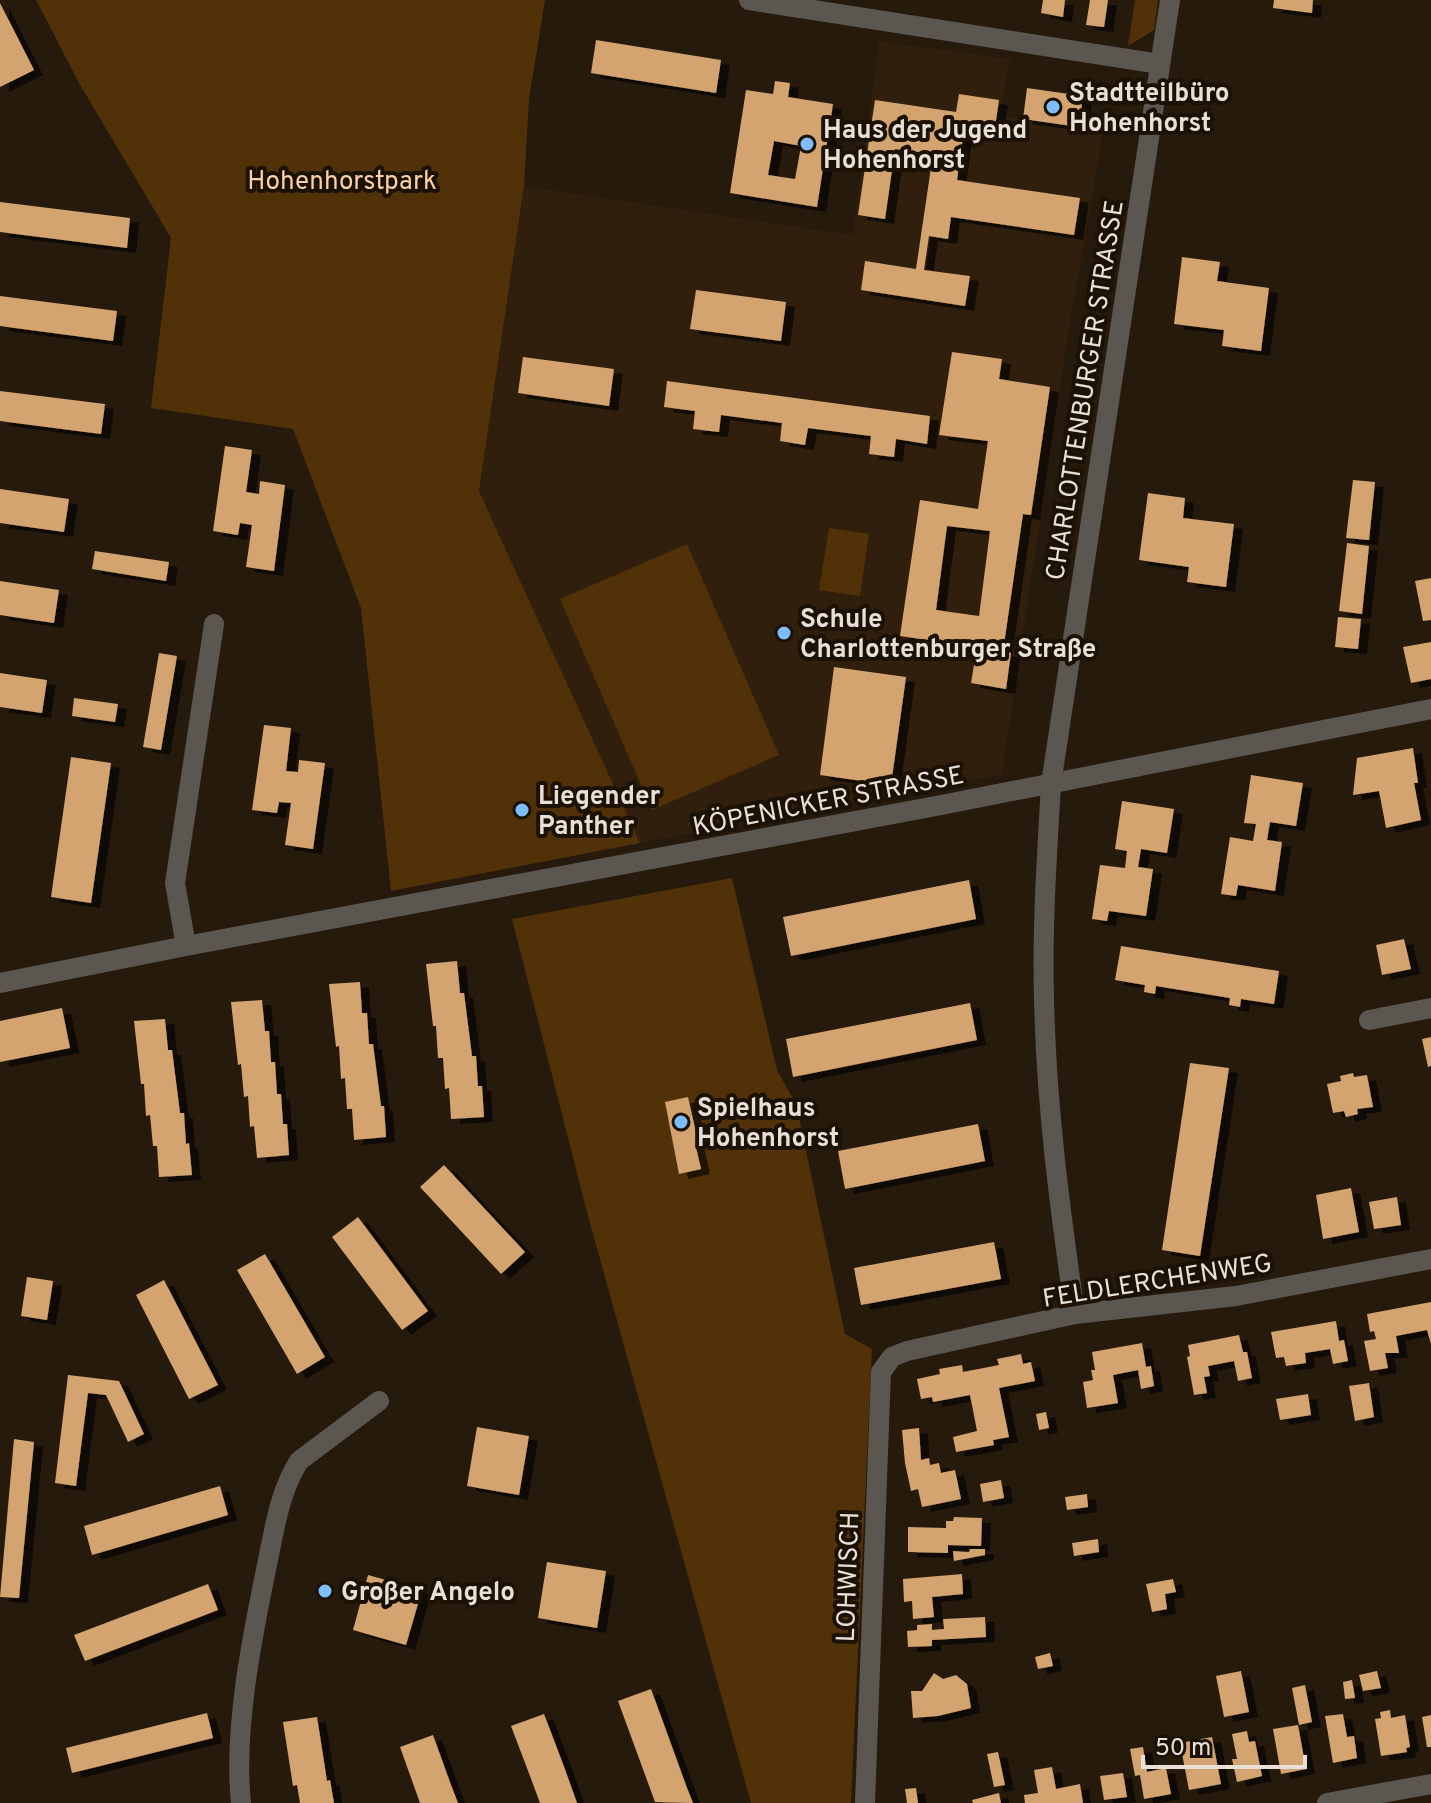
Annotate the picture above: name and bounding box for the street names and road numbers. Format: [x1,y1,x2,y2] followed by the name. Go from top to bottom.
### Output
[1040,198,1133,583] street label: CHARLOTTENBURGER STRASSE
[690,759,967,845] street label: KÖPENICKER STRASSE
[1040,1248,1274,1317] street label: FELDLERCHENWEG
[831,1511,868,1643] street label: LOHWISCH

